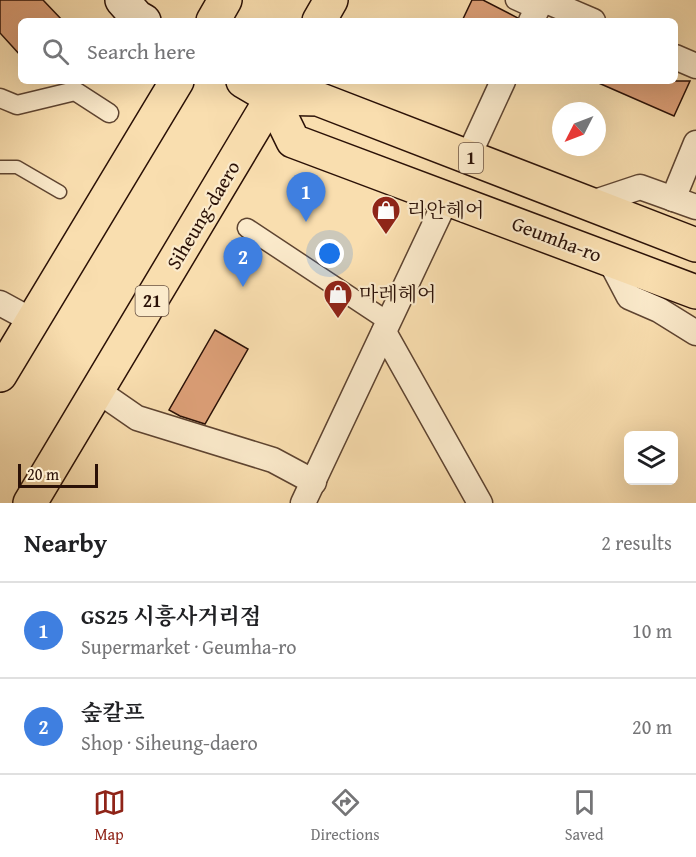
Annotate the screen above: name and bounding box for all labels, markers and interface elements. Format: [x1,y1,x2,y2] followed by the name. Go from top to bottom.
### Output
[18,18,678,84] search box
[39,35,72,68] icon: search
[87,35,196,67] text: Search here
[552,102,606,156] north arrow
[459,143,483,173] road number: 1
[159,155,247,275] street label: Siheung-daero
[286,172,326,222] pin: 1
[370,194,402,236] shop icon: 리안헤어
[407,195,484,224] place label: 리안헤어
[508,208,606,269] street label: Geumha-ro
[224,238,262,287] pin: 2
[315,239,344,268] your location
[322,278,354,320] shop icon: 마레헤어
[359,279,436,308] place label: 마레헤어
[136,286,168,316] road number: 21
[624,431,678,485] map controls
[624,431,678,485] button: layers
[18,461,98,489] scale bar
[27,462,59,486] text: 20 m
[24,523,107,562] text: Nearby
[601,528,672,557] text: 2 results
[81,600,261,632] text: GS25 시흥사거리점
[38,616,49,645] text: 1
[632,616,672,645] text: 10 m
[81,632,296,661] text: Supermarket · Geumha-ro
[81,696,145,728] text: 숲칼프
[38,712,49,741] text: 2
[632,712,672,741] text: 20 m
[81,728,258,757] text: Shop · Siheung-daero
[93,786,126,846] tab: Map
[311,786,380,846] tab: Directions
[565,786,603,846] tab: Saved

